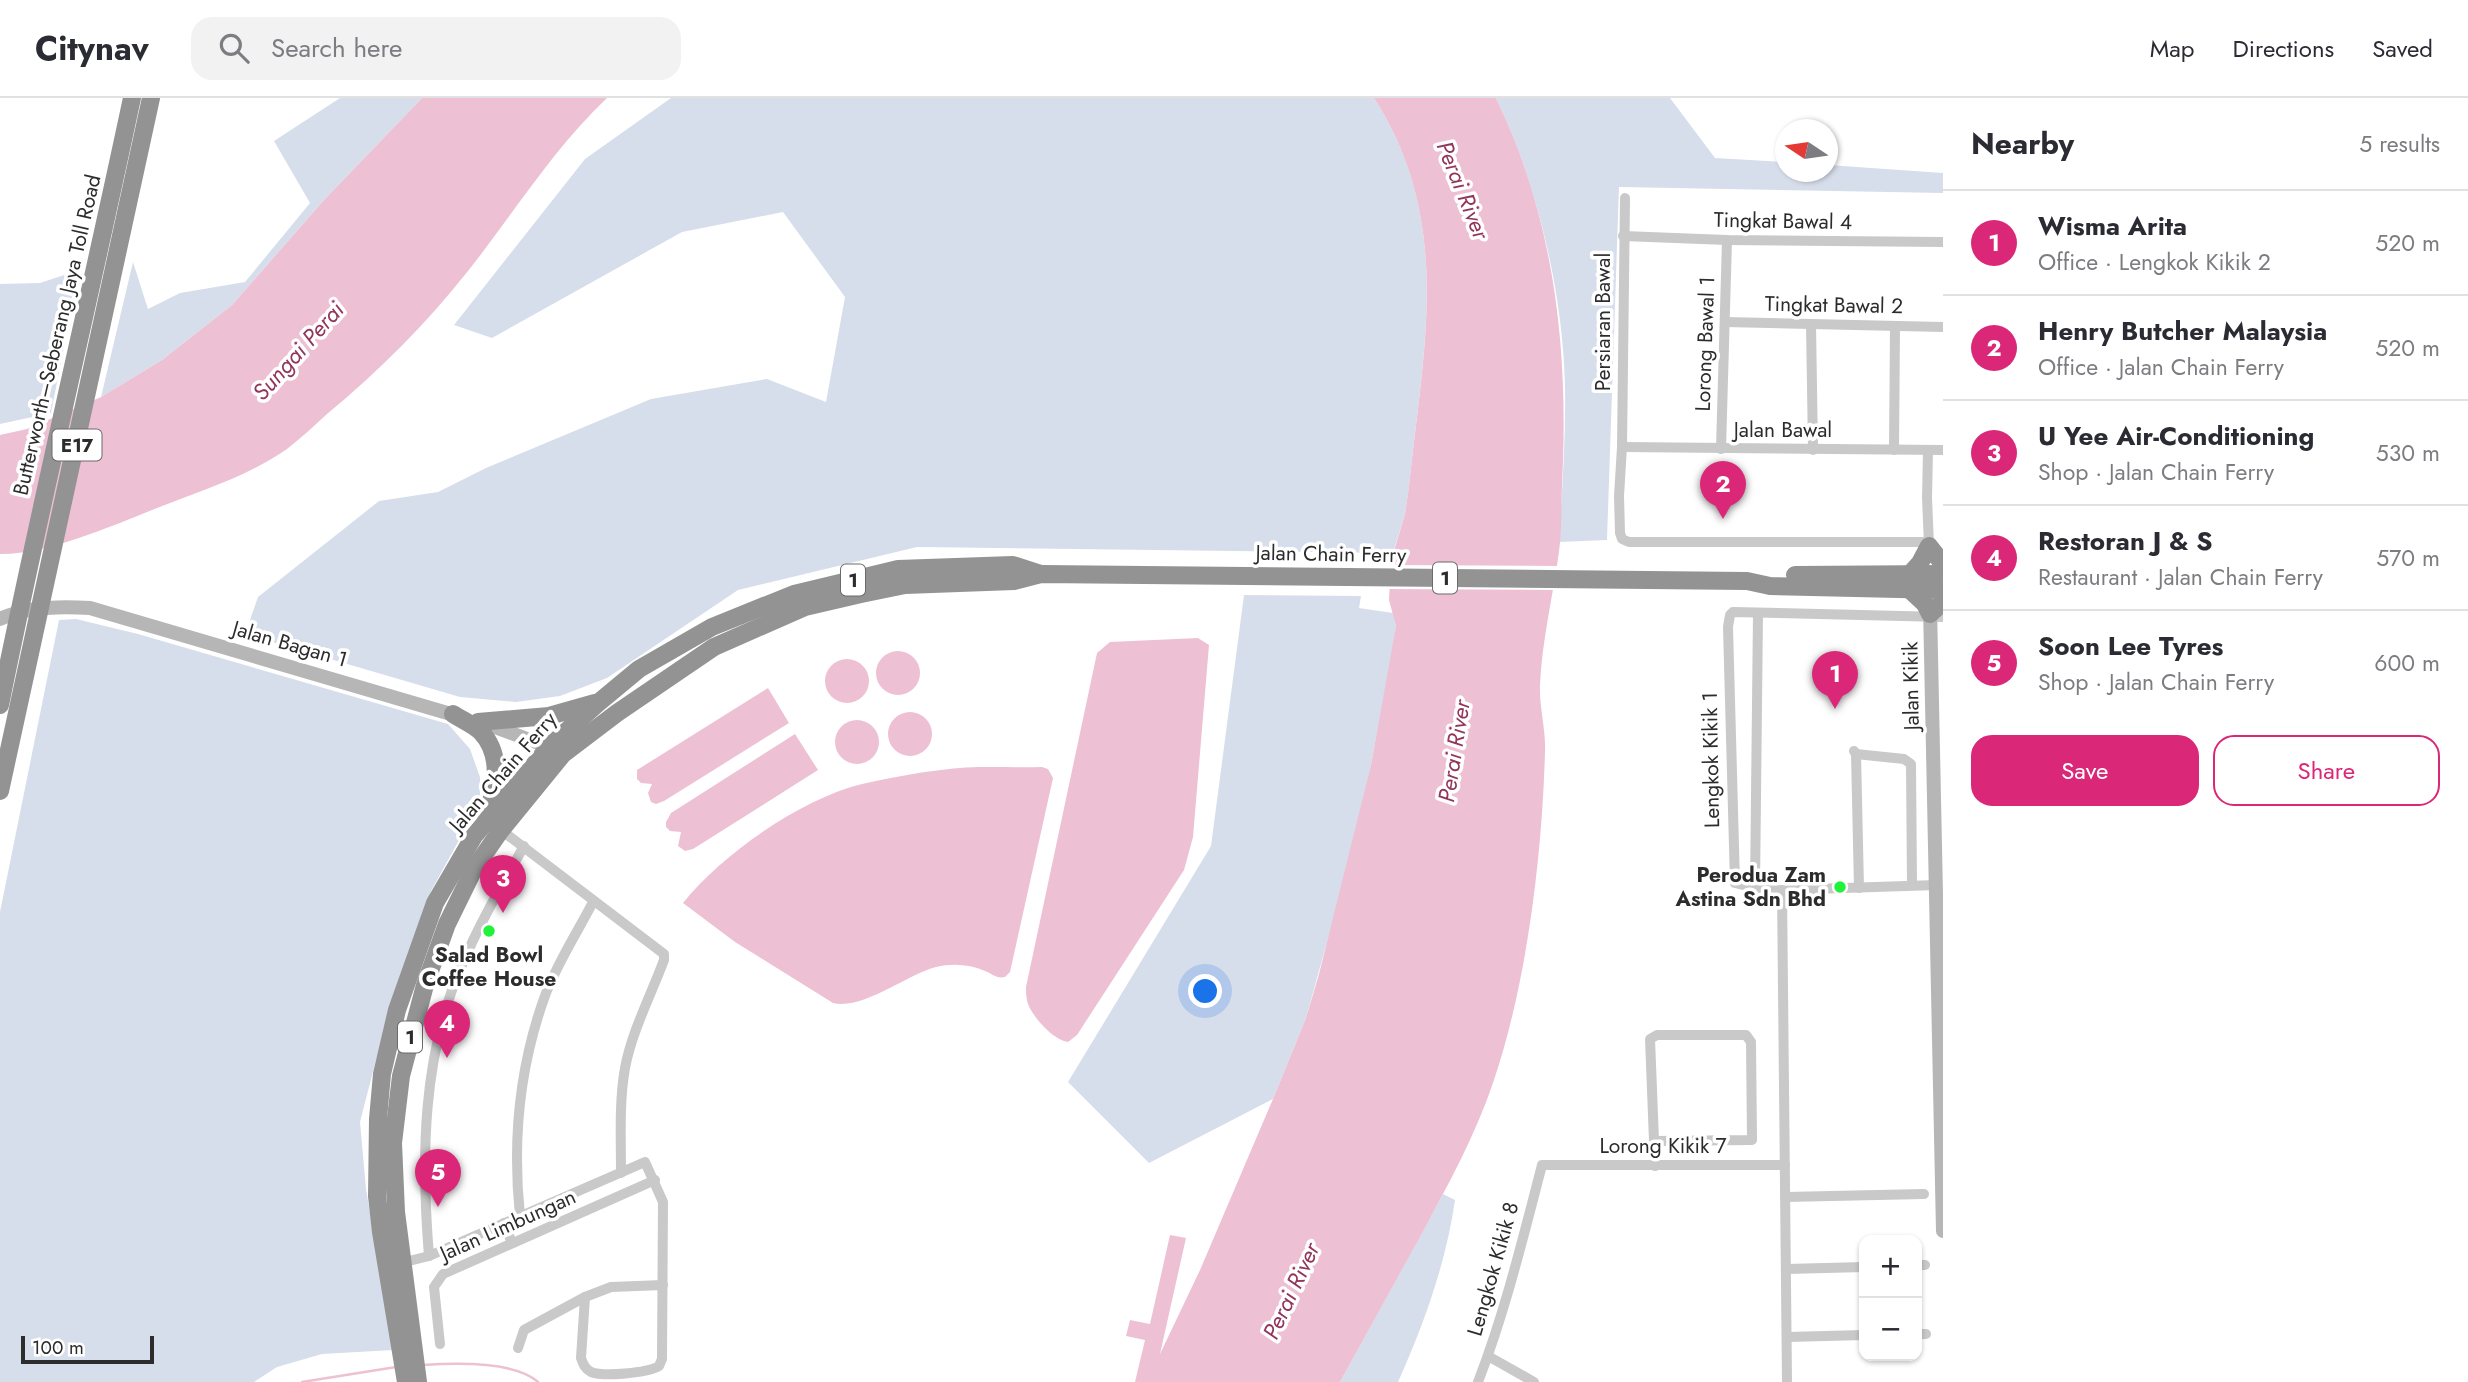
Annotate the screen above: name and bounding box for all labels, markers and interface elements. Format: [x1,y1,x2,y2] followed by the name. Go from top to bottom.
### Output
[191,17,681,80] search box
[35,25,149,72] text: Citynav
[215,29,253,67] icon: search
[271,29,402,67] text: Search here
[2150,31,2195,66] text: Map
[2233,31,2334,66] text: Directions
[2372,31,2433,66] text: Saved
[1775,119,1838,182] north arrow
[1971,122,2074,165] text: Nearby
[2359,127,2440,161] text: 5 results
[1428,136,1499,245] water label: Perai River
[5,172,109,498] street label: Butterworth–Seberang Jaya Toll Road
[1714,205,1852,237] street label: Tingkat Bawal 4
[2038,207,2187,245] text: Wisma Arita
[1988,226,2000,260] text: 1
[2375,226,2440,260] text: 520 m
[2038,245,2271,279] text: Office · Lengkok Kikik 2
[1588,253,1618,391] street label: Persiaran Bawal
[1688,276,1722,412] street label: Lorong Bawal 1
[1765,289,1903,321] street label: Tingkat Bawal 2
[244,293,353,408] water label: Sungai Perai
[2038,312,2327,350] text: Henry Butcher Malaysia
[1986,331,2002,365] text: 2
[2375,331,2440,365] text: 520 m
[2038,350,2284,384] text: Office · Jalan Chain Ferry
[1731,415,1832,445] street label: Jalan Bawal
[2038,417,2314,455] text: U Yee Air-Conditioning
[52,430,102,460] road number: E17
[1987,436,2001,470] text: 3
[2376,436,2440,470] text: 530 m
[2038,455,2274,489] text: Shop · Jalan Chain Ferry
[1700,461,1746,519] pin: 2
[2038,522,2213,560] text: Restoran J & S
[1252,538,1407,570] street label: Jalan Chain Ferry
[1986,541,2002,575] text: 4
[2376,541,2440,575] text: 570 m
[2038,560,2323,594] text: Restaurant · Jalan Chain Ferry
[1433,562,1457,593] road number: 1
[841,565,865,596] road number: 1
[226,612,351,675] street label: Jalan Bagan 1
[2038,627,2223,665] text: Soon Lee Tyres
[1895,641,1927,734] street label: Jalan Kikik
[1987,646,2001,680] text: 5
[2374,646,2440,680] text: 600 m
[1812,651,1858,709] pin: 1
[2038,665,2274,699] text: Shop · Jalan Chain Ferry
[1695,692,1727,828] street label: Lengkok Kikik 1
[1429,696,1479,805] water label: Perai River
[440,705,564,841] street label: Jalan Chain Ferry
[1971,735,2199,806] button: Save
[2213,735,2440,806] button: Share
[480,855,526,913] pin: 3
[1675,860,1826,914] place label: Perodua Zam Astina Sdn Bhd
[1832,879,1848,895] marker: Perodua Zam Astina Sdn Bhd
[481,923,497,939] marker: Salad Bowl Coffee House
[422,940,556,994] place label: Salad Bowl Coffee House
[1188,974,1222,1008] your location
[424,1000,470,1058] pin: 4
[398,1021,422,1052] road number: 1
[1599,1131,1727,1161] street label: Lorong Kikik 7
[415,1149,461,1207] pin: 5
[433,1182,581,1270] street label: Jalan Limbungan
[1460,1198,1526,1340] street label: Lengkok Kikik 8
[1859,1235,1922,1361] map controls
[1859,1235,1922,1298] button: +
[1254,1236,1329,1345] water label: Perai River
[1859,1298,1922,1361] button: −
[21,1333,154,1365] scale bar
[32,1334,84,1361] text: 100 m

